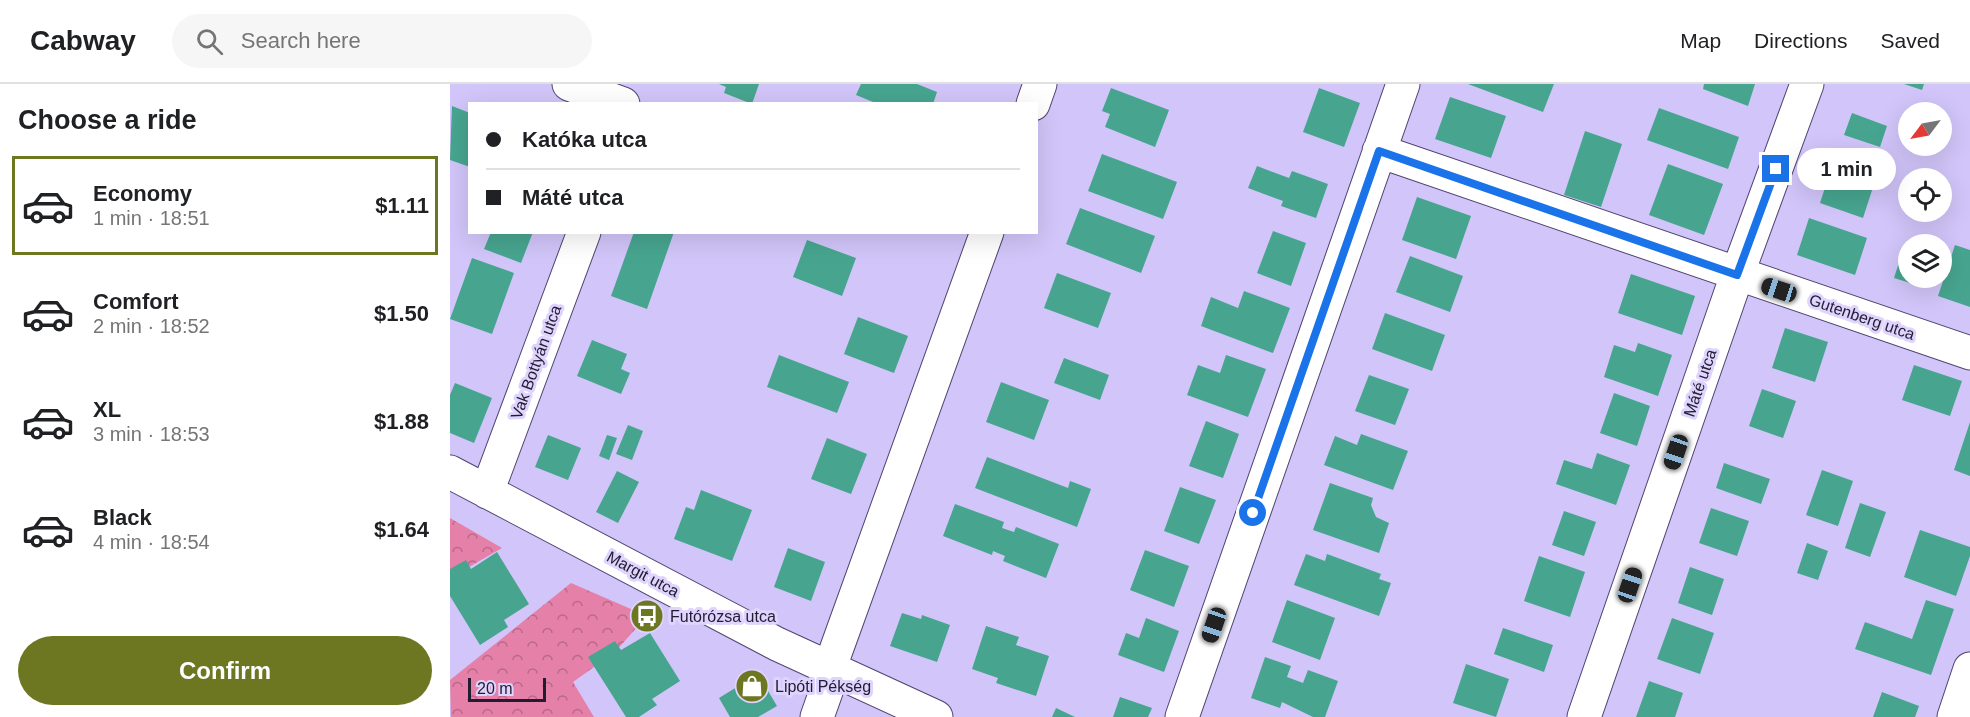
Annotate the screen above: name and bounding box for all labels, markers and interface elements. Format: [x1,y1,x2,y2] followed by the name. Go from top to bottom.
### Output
[172,14,592,68] search box
[30,25,136,56] text: Cabway
[193,25,226,58] icon: search
[241,28,361,53] text: Search here
[1680,29,1721,52] text: Map
[1754,29,1847,52] text: Directions
[1880,29,1940,52] text: Saved
[1898,102,1952,156] north arrow
[1898,102,1952,288] map controls
[18,105,197,135] text: Choose a ride
[522,127,647,152] text: Katóka utca
[1797,148,1896,190] callout: 1 min
[1762,155,1789,182] route end
[1820,158,1873,180] text: 1 min
[1898,168,1952,222] button: locate
[21,179,75,233] icon: car
[93,181,192,206] text: Economy
[522,185,623,210] text: Máté utca
[375,193,429,218] text: $1.11
[93,207,210,229] text: 1 min · 18:51
[1898,234,1952,288] button: layers
[1759,276,1799,304] car
[21,287,75,341] icon: car
[93,289,179,314] text: Comfort
[1807,291,1917,343] street label: Gutenberg utca
[374,301,429,326] text: $1.50
[508,303,565,421] street label: Vak Bottyán utca
[93,315,210,337] text: 2 min · 18:52
[1681,347,1720,419] street label: Máté utca
[21,395,75,449] icon: car
[93,397,121,422] text: XL
[374,409,429,434] text: $1.88
[93,423,210,445] text: 3 min · 18:53
[1662,432,1690,472] car
[1239,499,1266,526] route start
[21,503,75,557] icon: car
[93,505,152,530] text: Black
[374,517,429,542] text: $1.64
[93,531,210,553] text: 4 min · 18:54
[604,548,682,600] street label: Margit utca
[1616,565,1644,605] car
[629,598,665,634] bus stop icon: Futórózsa utca
[1200,605,1228,645] car
[670,608,776,625] place label: Futórózsa utca
[18,636,432,705] button: Confirm
[734,668,770,704] shop icon: Lipóti Pékség
[468,675,546,702] scale bar
[775,678,871,695] place label: Lipóti Pékség
[477,680,513,697] text: 20 m

